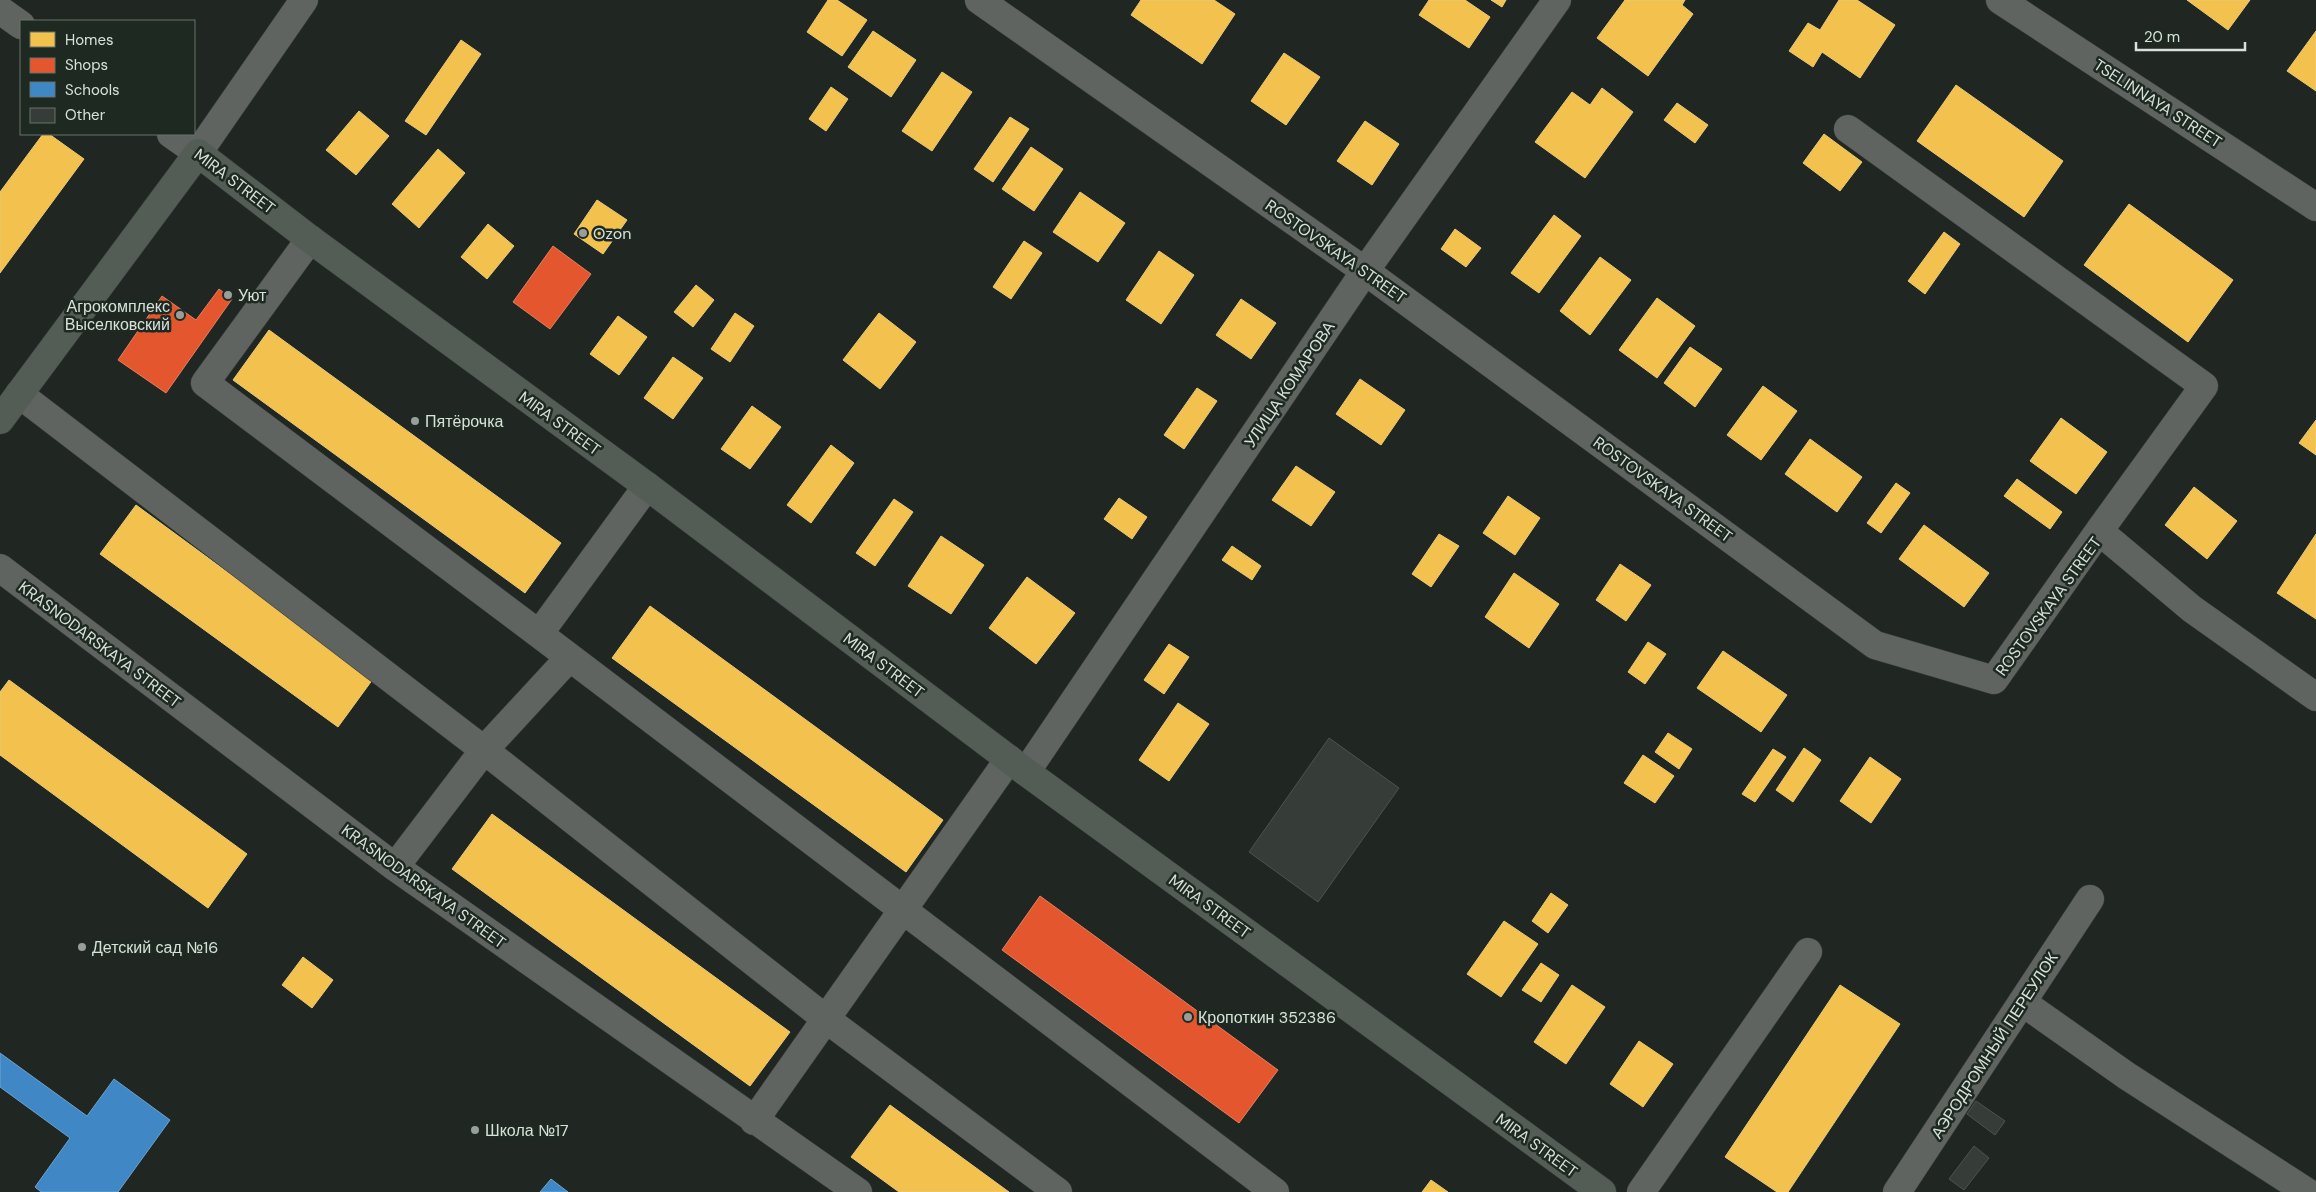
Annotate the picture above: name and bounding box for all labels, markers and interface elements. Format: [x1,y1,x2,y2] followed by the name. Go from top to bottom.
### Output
[20,20,195,135] legend
[2136,20,2245,52] scale bar
[2144,27,2180,47] text: 20 m
[65,30,114,50] text: Homes
[2090,54,2226,153] street label: TSELINNAYA STREET
[65,55,108,75] text: Shops
[65,80,120,100] text: Schools
[65,105,106,125] text: Other
[190,144,279,219] street label: MIRA STREET
[1261,195,1410,308] street label: ROSTOVSKAYA STREET
[593,223,631,244] place label: Ozon
[577,227,589,239] marker: Ozon
[238,285,267,306] place label: Уют
[222,289,234,301] marker: Уют
[65,296,170,335] place label: Агрокомплекс Выселковский
[174,309,186,321] marker: Агрокомплекс Выселковский
[1239,317,1340,451] street label: УЛИЦА КОМАРОВА
[515,387,605,460] street label: MIRA STREET
[425,411,504,432] place label: Пятёрочка
[409,415,421,427] marker: Пятёрочка
[1589,432,1736,547] street label: ROSTOVSKAYA STREET
[1991,533,2106,680] street label: ROSTOVSKAYA STREET
[14,576,185,712] street label: KRASNODARSKAYA STREET
[839,628,928,703] street label: MIRA STREET
[337,820,510,953] street label: KRASNODARSKAYA STREET
[1165,870,1255,943] street label: MIRA STREET
[92,937,218,958] place label: Детский сад №16
[76,941,88,953] marker: Детский сад №16
[1926,948,2063,1142] street label: АЭРОДРОМНЫЙ ПЕРЕУЛОК
[1198,1007,1336,1028] place label: Кропоткин 352386
[1182,1011,1194,1023] marker: Кропоткин 352386
[1492,1109,1582,1182] street label: MIRA STREET
[485,1120,569,1141] place label: Школа №17
[469,1124,481,1136] marker: Школа №17

